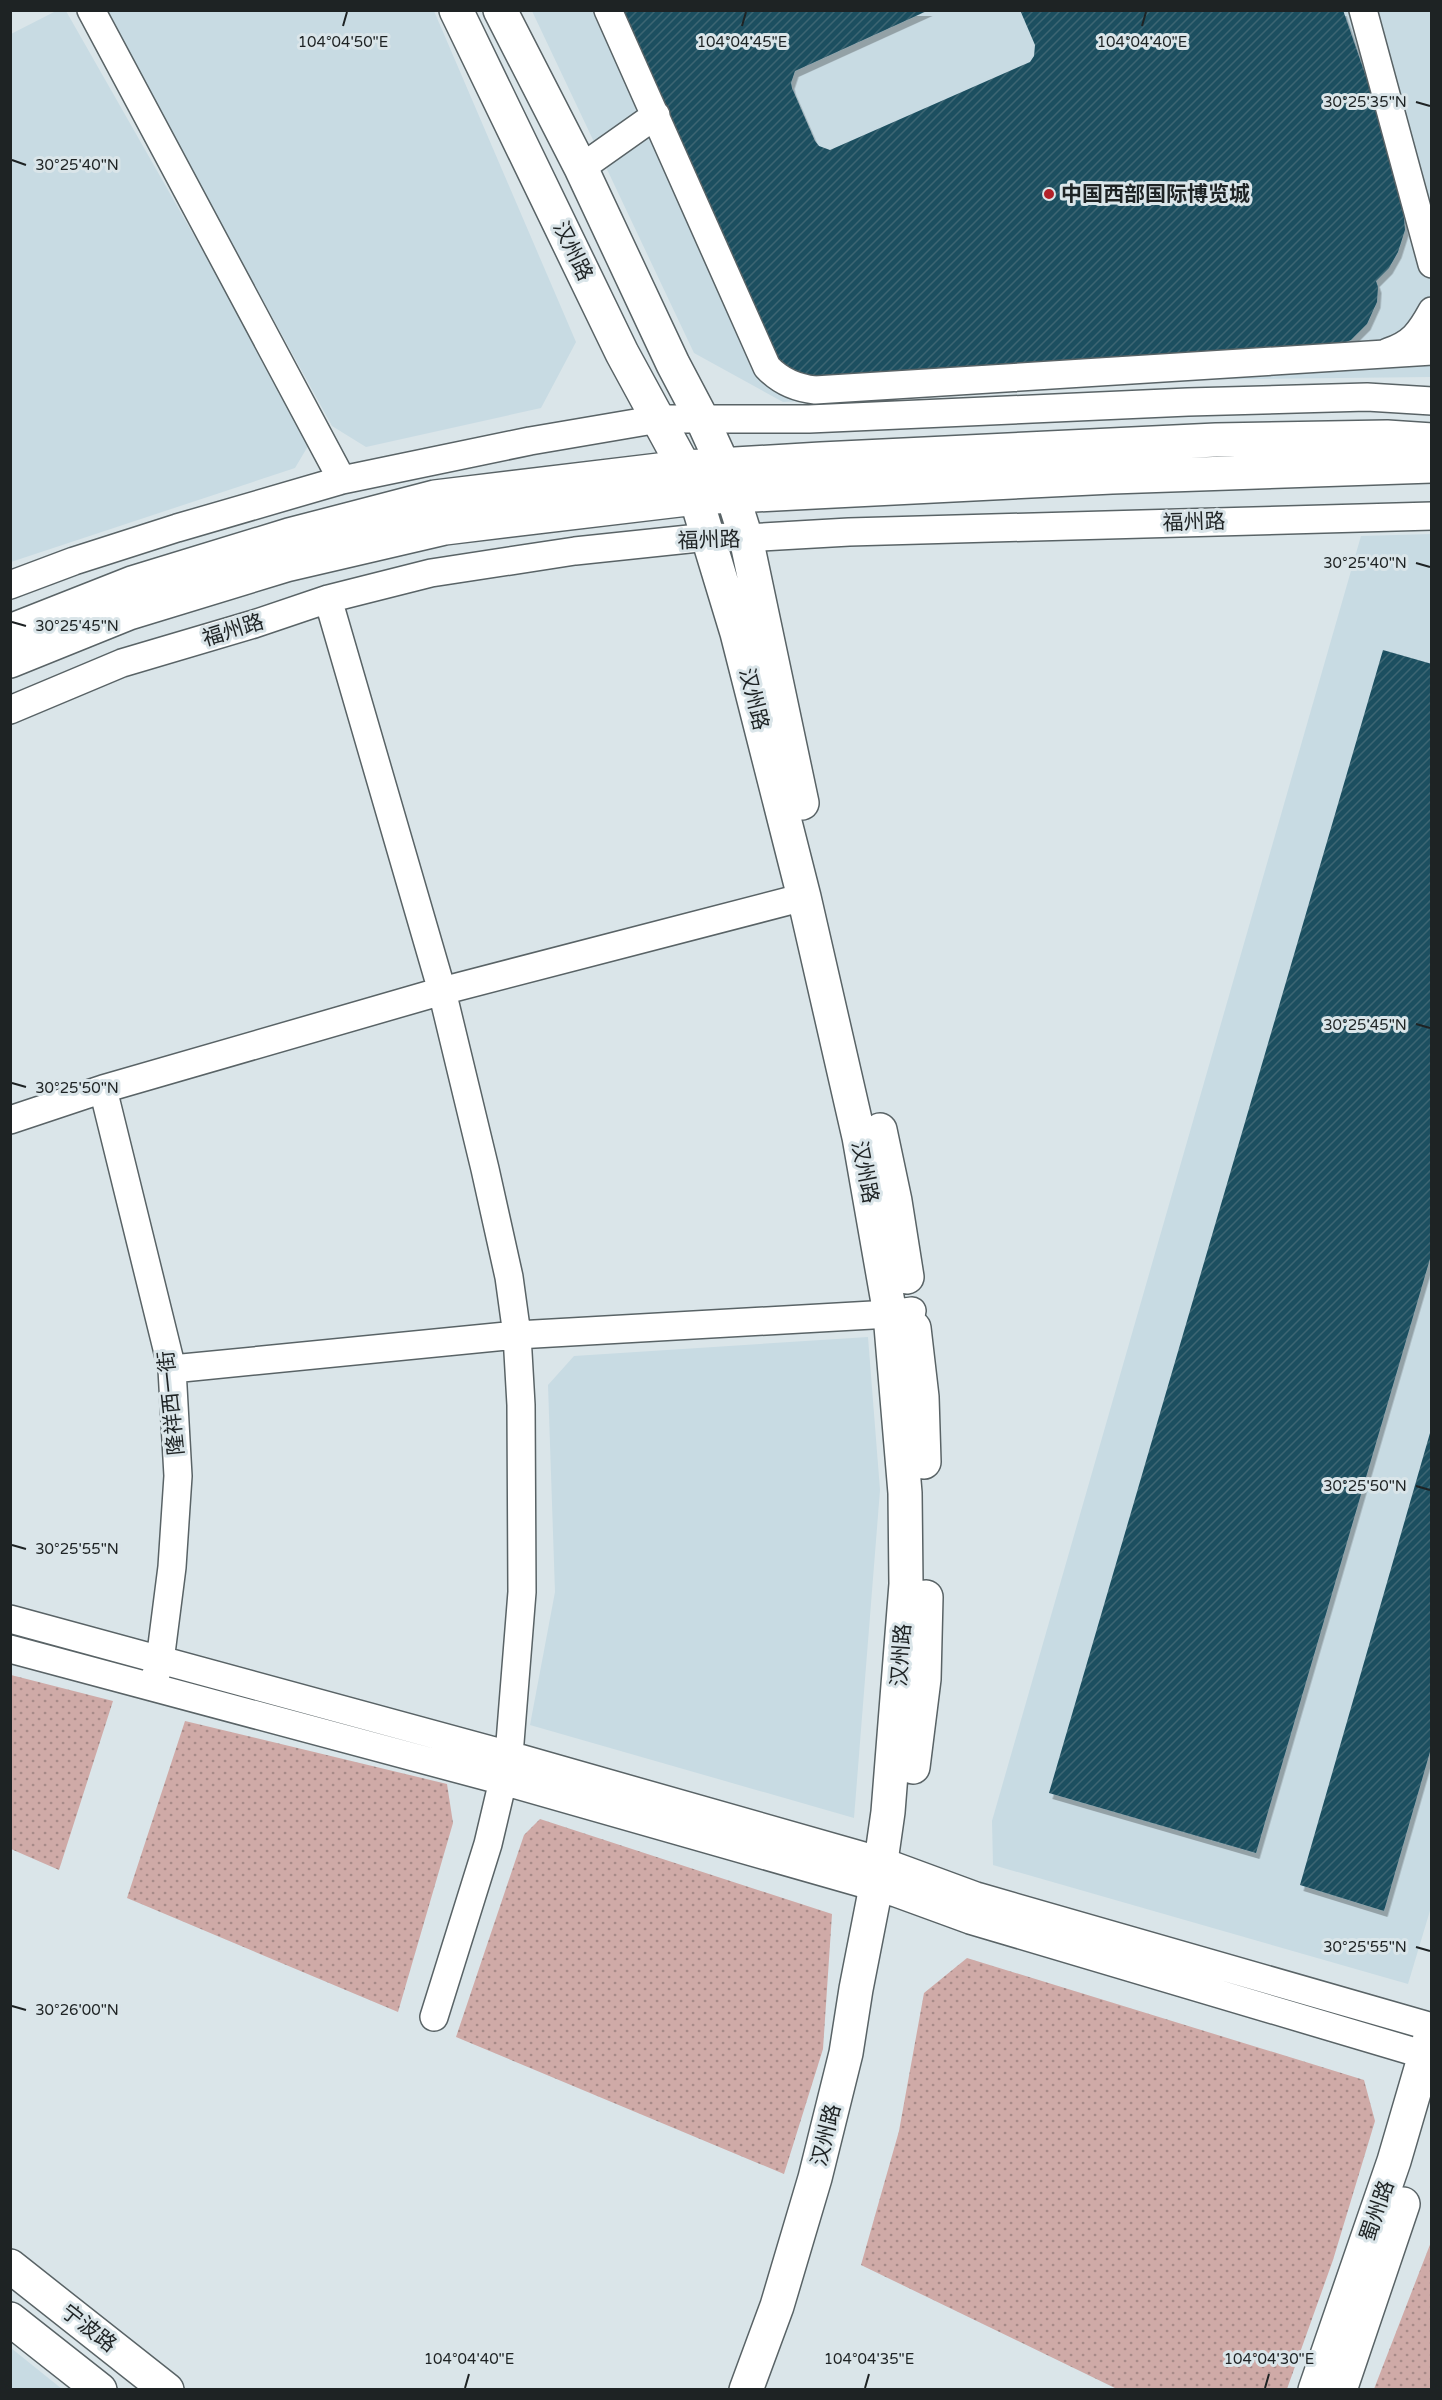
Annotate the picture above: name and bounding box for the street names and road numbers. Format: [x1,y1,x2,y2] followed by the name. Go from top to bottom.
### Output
[548,217,598,285] street label: 汉州路
[1162,509,1226,536] street label: 福州路
[677,527,741,554] street label: 福州路
[199,609,267,652] street label: 福州路
[734,666,773,733] street label: 汉州路
[846,1139,883,1205] street label: 汉州路
[154,1349,189,1456] street label: 隆祥西一街
[887,1623,916,1687] street label: 汉州路
[807,2102,846,2169] street label: 汉州路
[1355,2177,1400,2245] street label: 蜀州路
[56,2299,121,2358] street label: 宁波路

